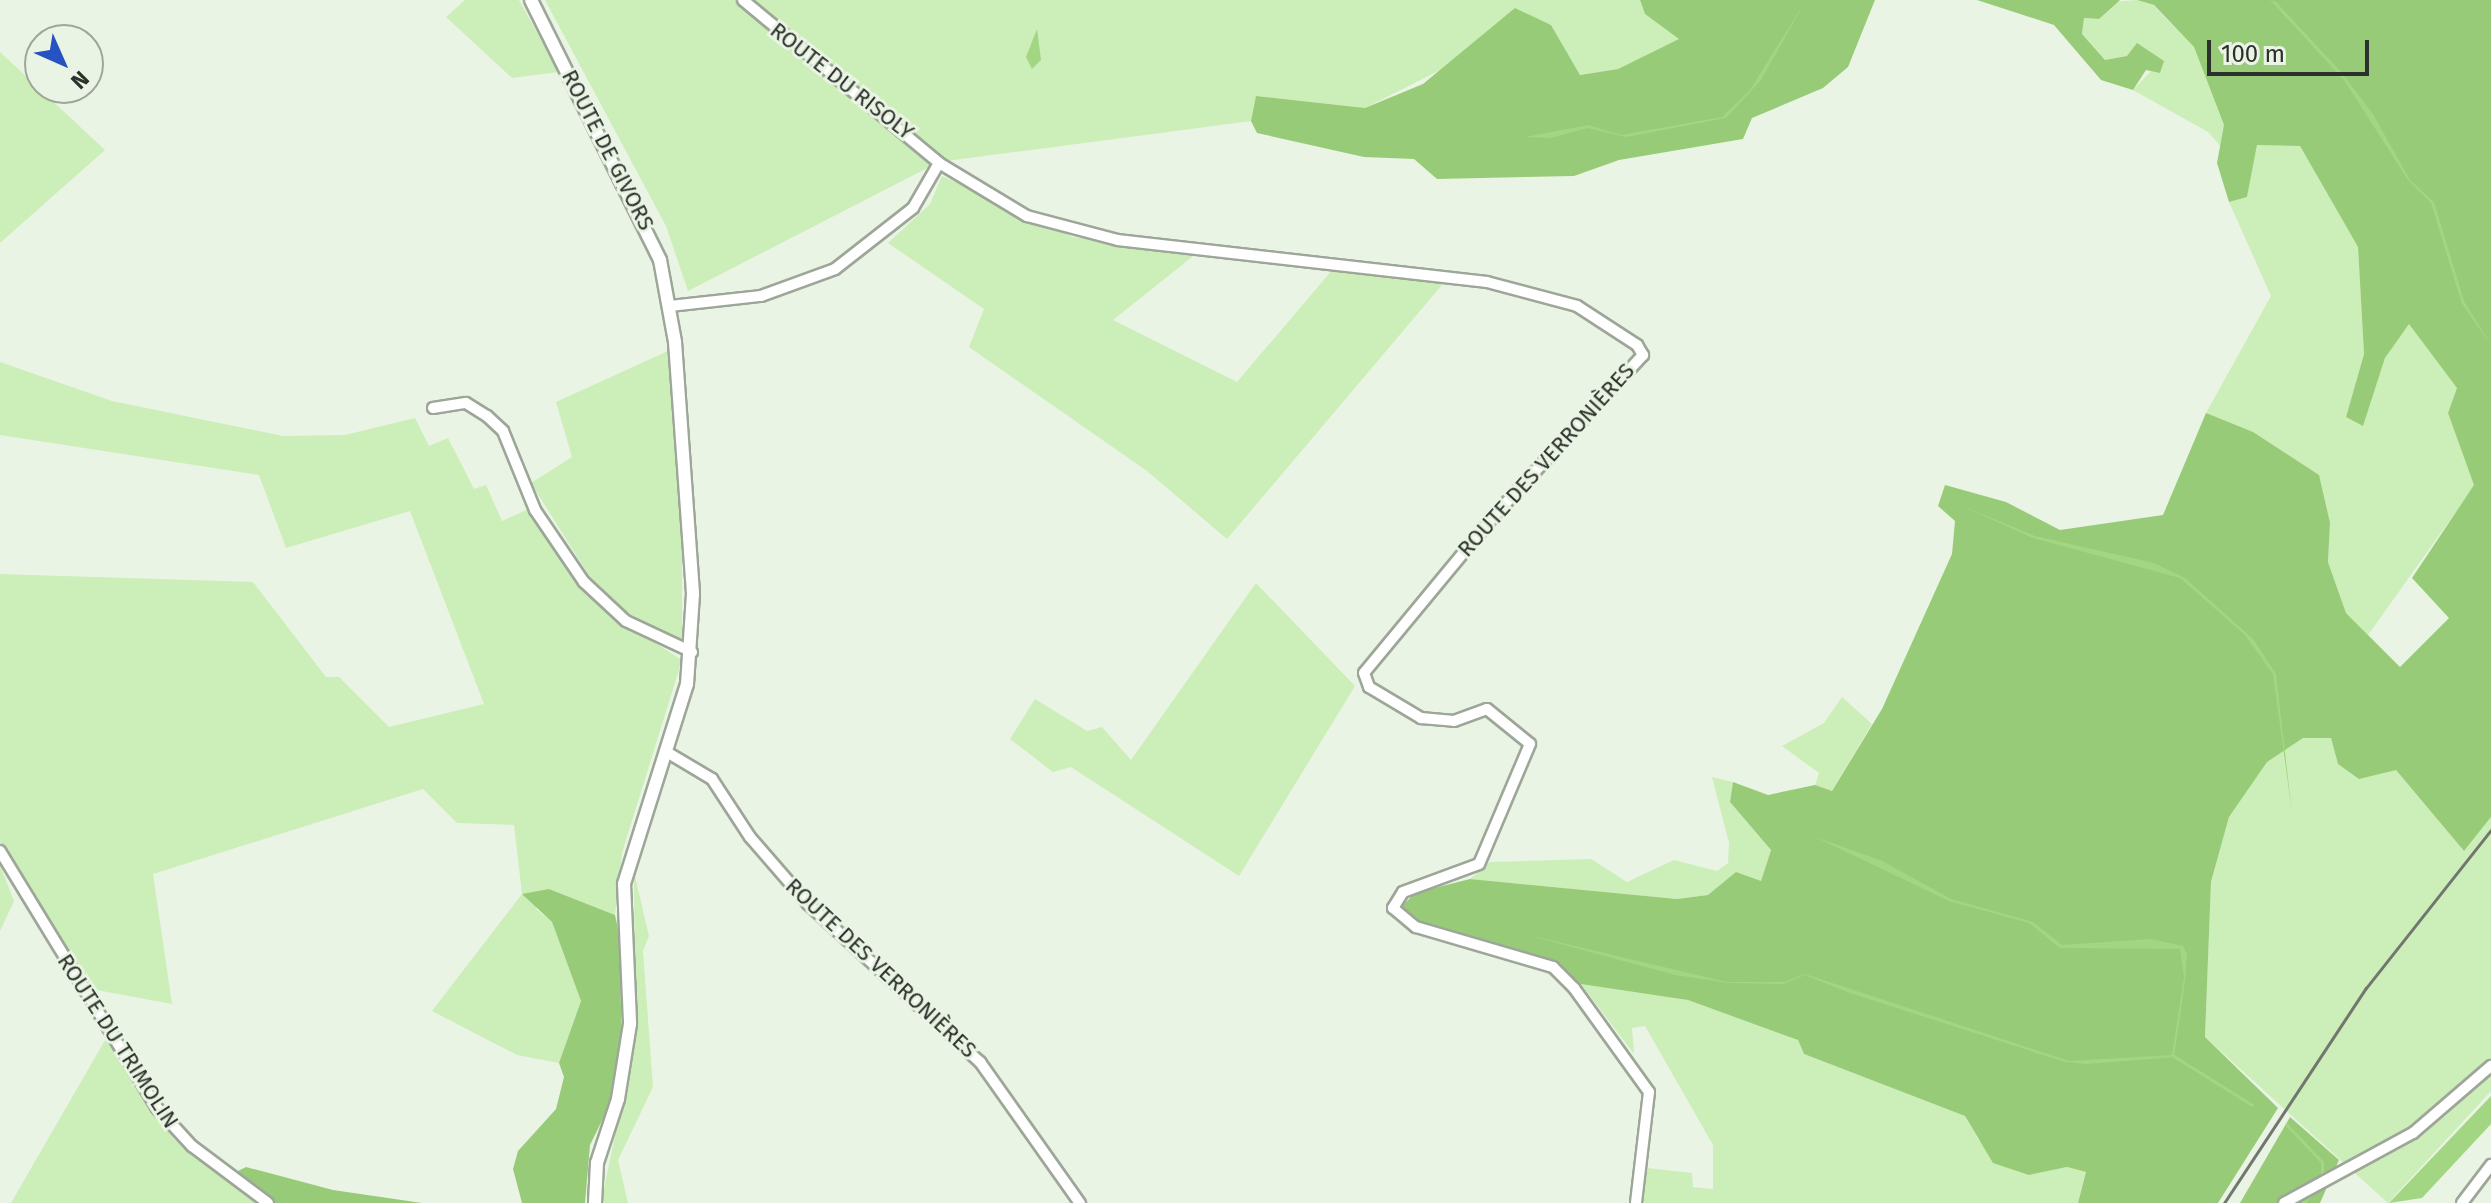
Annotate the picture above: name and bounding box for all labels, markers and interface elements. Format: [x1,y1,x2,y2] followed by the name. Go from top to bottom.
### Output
[765,17,919,145] street label: ROUTE DU RISOLY
[24,24,104,104] north arrow
[2211,24,2373,74] scale bar
[2221,40,2285,68] text: 100 m
[65,65,95,95] text: N
[556,65,660,235] street label: ROUTE DE GIVORS
[1452,358,1640,562] street label: ROUTE DES VERRONIÈRES
[780,873,982,1063] street label: ROUTE DES VERRONIÈRES
[52,949,184,1133] street label: ROUTE DU TRIMOLIN

